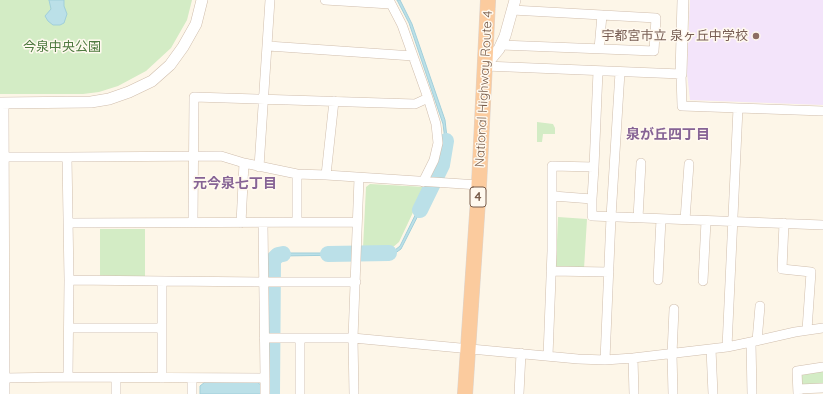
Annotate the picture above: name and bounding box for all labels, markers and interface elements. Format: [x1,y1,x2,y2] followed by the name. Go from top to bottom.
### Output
[472,10,496,168] street label: National Highway Route 4
[601,28,748,44] place label: 宇都宮市立 泉ヶ丘中学校
[751,31,761,41] marker: 宇都宮市立 泉ヶ丘中学校
[23,39,101,55] park label: 今泉中央公園
[626,127,710,143] district label: 泉が丘四丁目
[193,176,277,192] district label: 元今泉七丁目
[470,187,486,207] road number: 4

